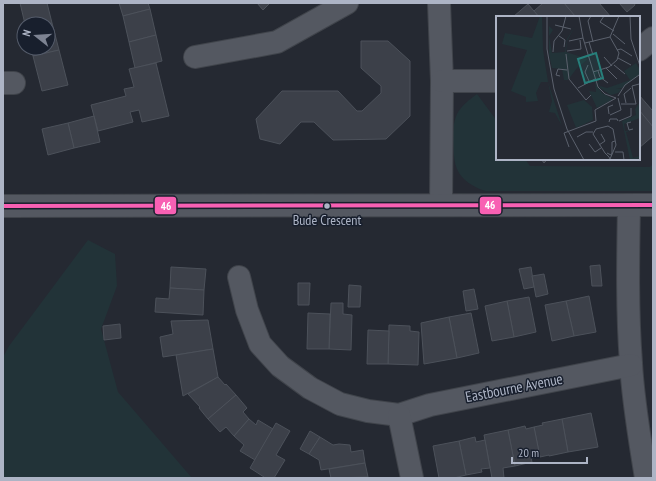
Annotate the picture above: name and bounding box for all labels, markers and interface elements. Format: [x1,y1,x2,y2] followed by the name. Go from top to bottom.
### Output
[16,16,56,56] north arrow
[496,16,640,160] inset map
[19,28,34,38] text: N
[154,196,177,215] line badge: 46
[479,196,502,215] line badge: 46
[485,198,495,212] text: 46
[161,199,171,213] text: 46
[322,201,332,211] marker: Bude Crescent
[293,211,361,229] place label: Bude Crescent
[464,369,564,406] street label: Eastbourne Avenue
[512,439,587,465] scale bar
[518,445,539,460] text: 20 m

